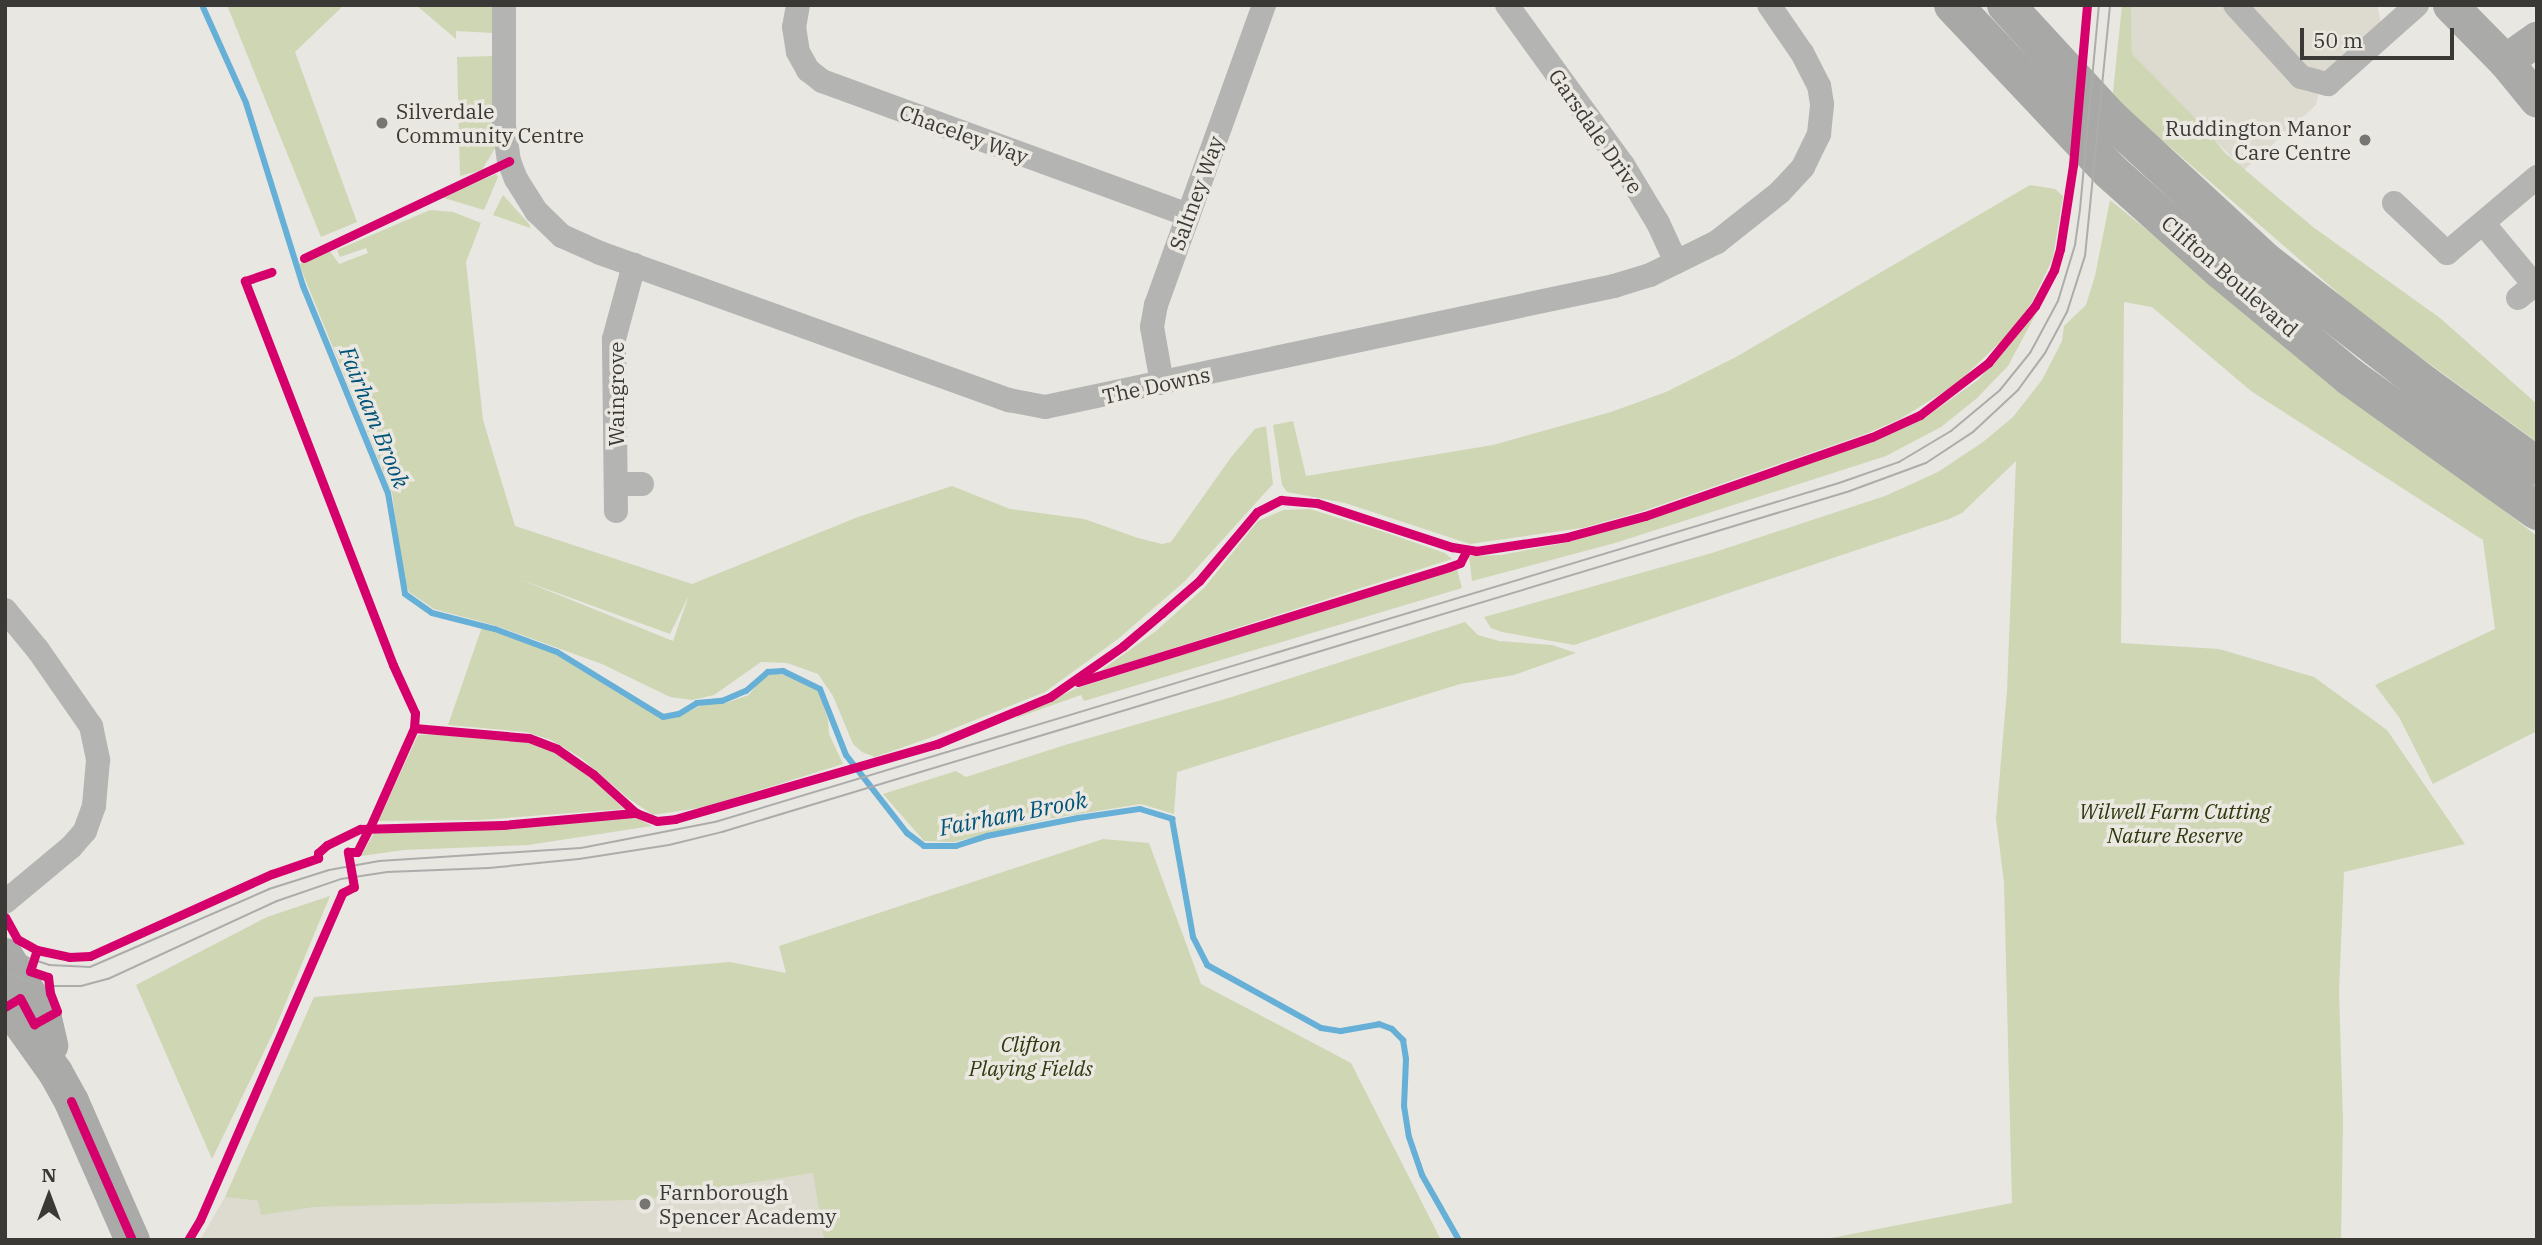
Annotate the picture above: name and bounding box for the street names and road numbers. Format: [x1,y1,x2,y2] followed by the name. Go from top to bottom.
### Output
[1544,64,1648,198] street label: Garsdale Drive
[896,99,1032,169] street label: Chaceley Way
[1164,132,1228,254] street label: Saltney Way
[2157,210,2303,342] street label: Clifton Boulevard
[603,341,629,447] street label: Waingrove
[1100,361,1212,409] street label: The Downs

